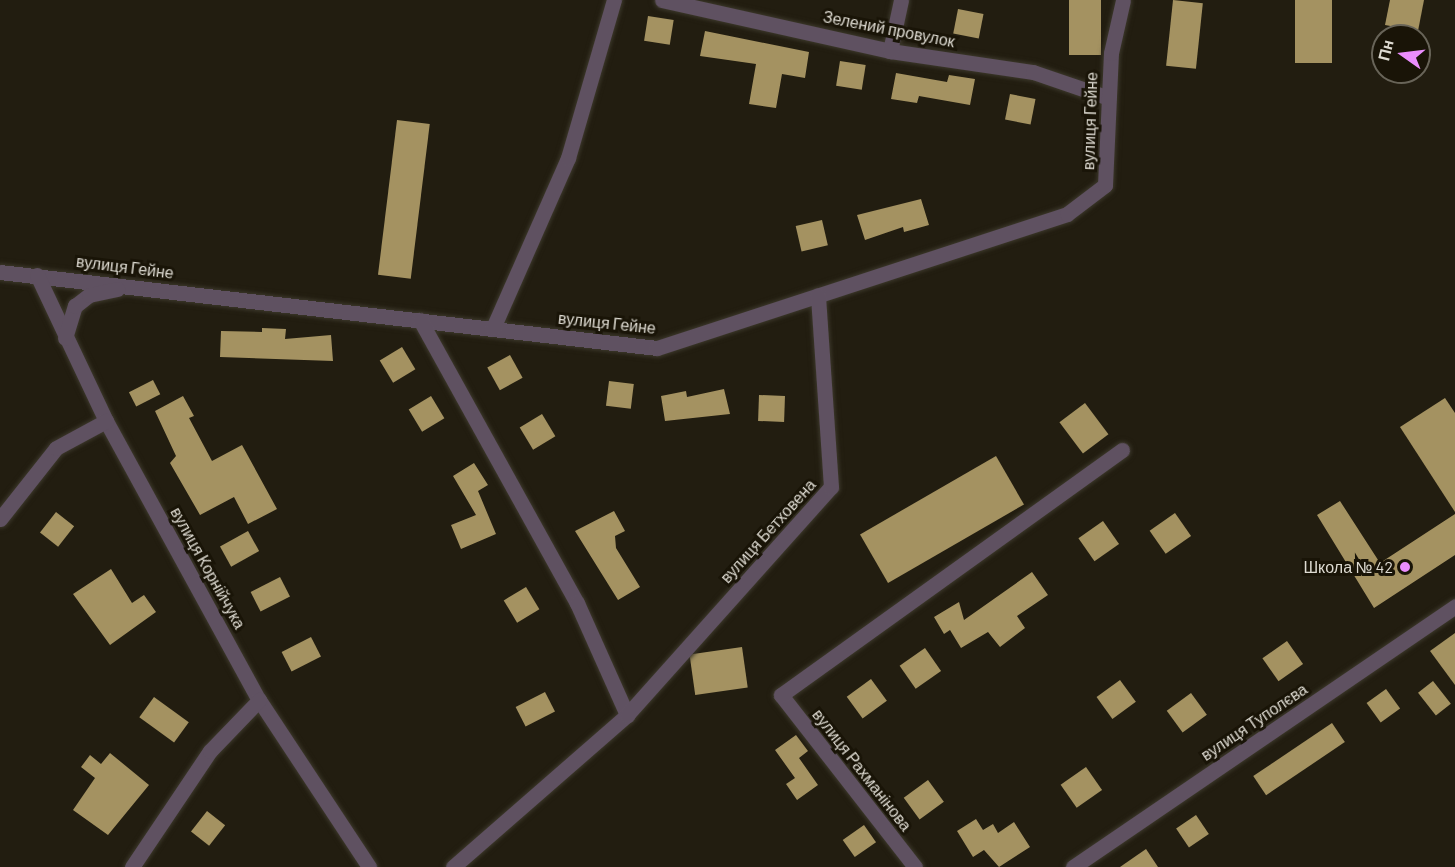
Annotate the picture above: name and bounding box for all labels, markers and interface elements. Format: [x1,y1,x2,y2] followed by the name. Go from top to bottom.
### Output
[821,7,957,51] street label: Зелений провулок
[1371,24,1431,84] north arrow
[1373,37,1397,63] text: Пн
[1079,72,1101,170] street label: вулиця Гейне
[75,251,175,283] street label: вулиця Гейне
[557,308,657,338] street label: вулиця Гейне
[716,475,820,587] street label: вулиця Бетховена
[167,504,249,632] street label: вулиця Корнійчука
[1303,557,1393,577] place label: Школа № 42
[1398,560,1412,574] marker: Школа № 42
[1197,679,1311,765] street label: вулиця Туполєва
[808,705,916,835] street label: вулиця Рахманінова

